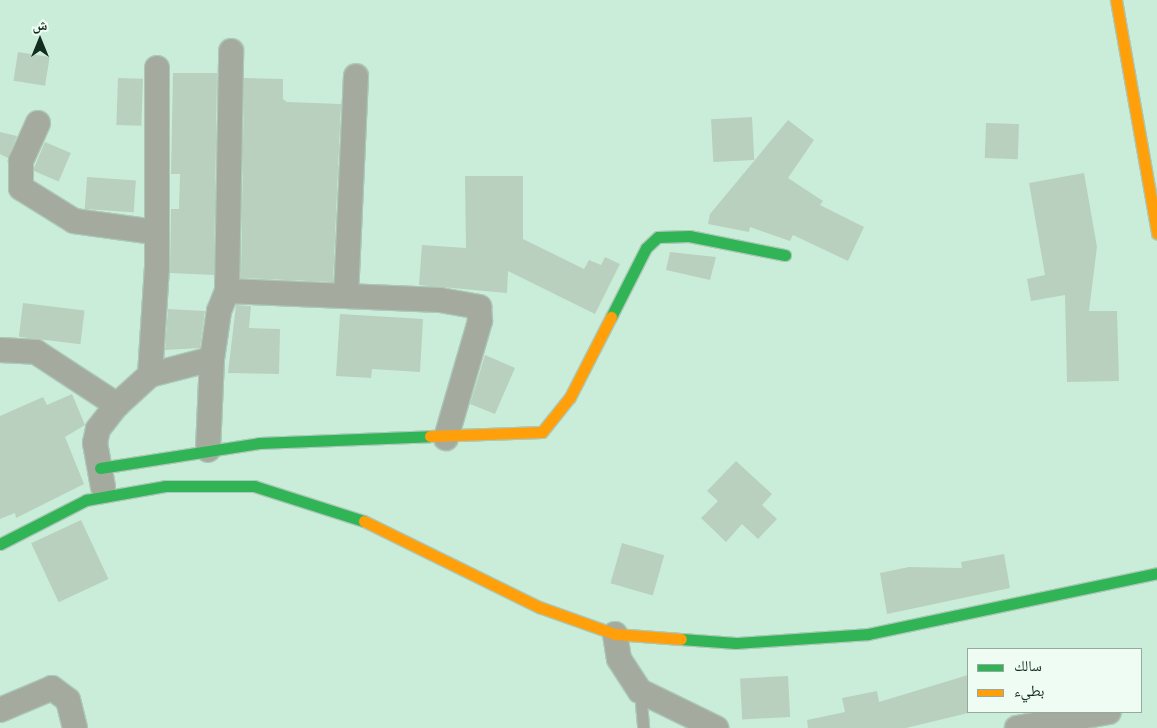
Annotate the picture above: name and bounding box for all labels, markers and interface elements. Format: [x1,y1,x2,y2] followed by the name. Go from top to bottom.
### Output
[15,15,65,65] north arrow
[33,15,47,34] text: ش
[967,648,1142,713] legend
[1014,655,1042,676] text: سالك
[1014,680,1044,701] text: بطيء

